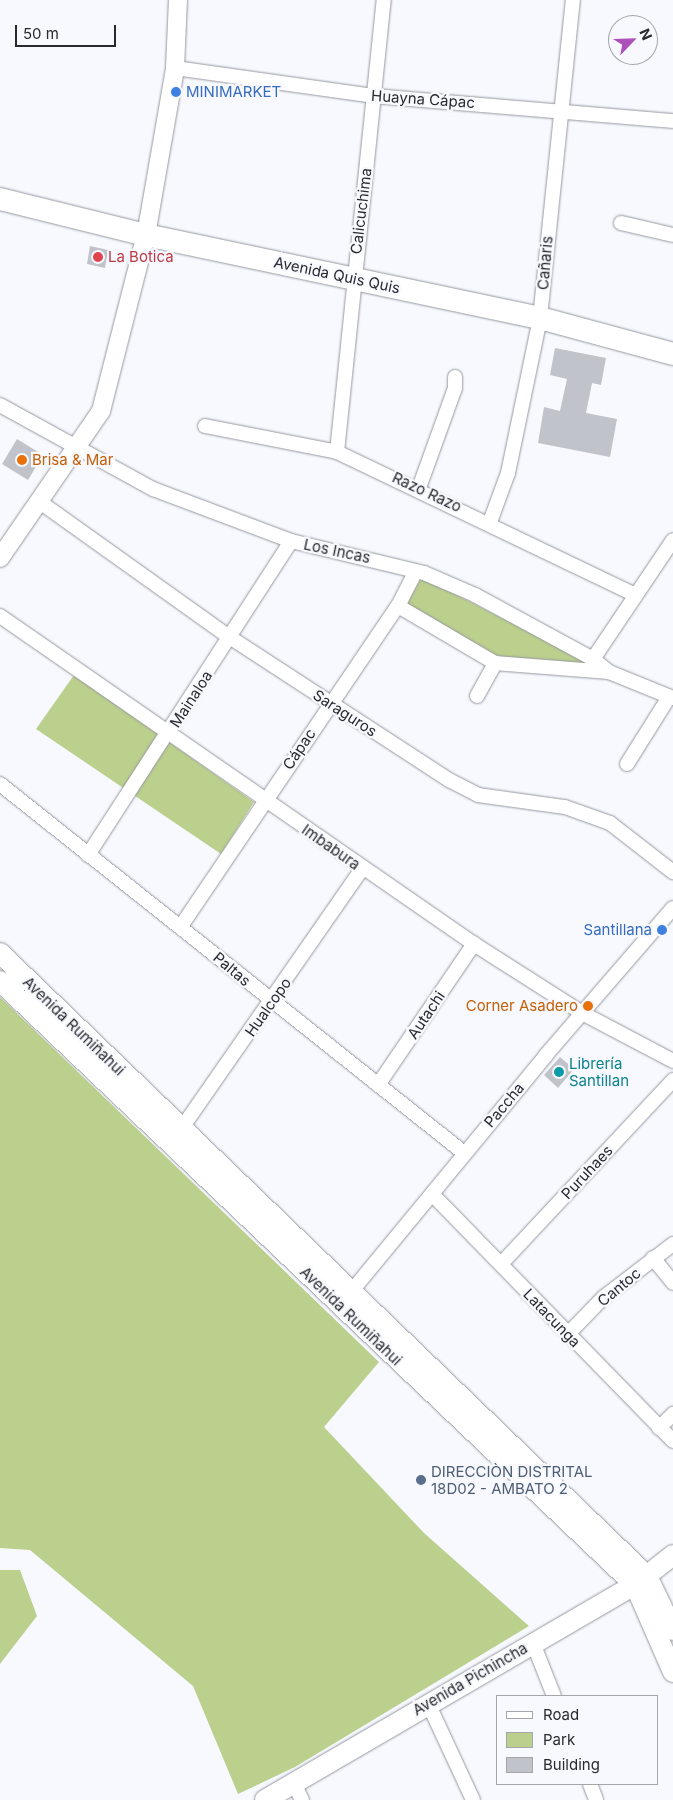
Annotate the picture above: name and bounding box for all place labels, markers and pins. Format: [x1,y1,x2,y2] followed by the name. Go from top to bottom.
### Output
[186,83,281,101] place label: MINIMARKET
[170,86,182,98] marker: MINIMARKET
[108,248,174,266] place label: La Botica
[92,251,104,263] marker: La Botica
[32,451,113,469] place label: Brisa & Mar
[16,454,28,466] marker: Brisa & Mar
[584,921,652,939] place label: Santillana
[656,924,668,936] marker: Santillana
[466,997,578,1015] place label: Corner Asadero
[582,1000,594,1012] marker: Corner Asadero
[569,1054,629,1089] place label: Librería Santillan
[553,1066,565,1078] marker: Librería Santillan
[431,1462,593,1497] place label: DIRECCIÒN DISTRITAL 18D02 - AMBATO 2
[415,1474,427,1486] marker: DIRECCIÒN DISTRITAL 18D02 - AMBATO 2

